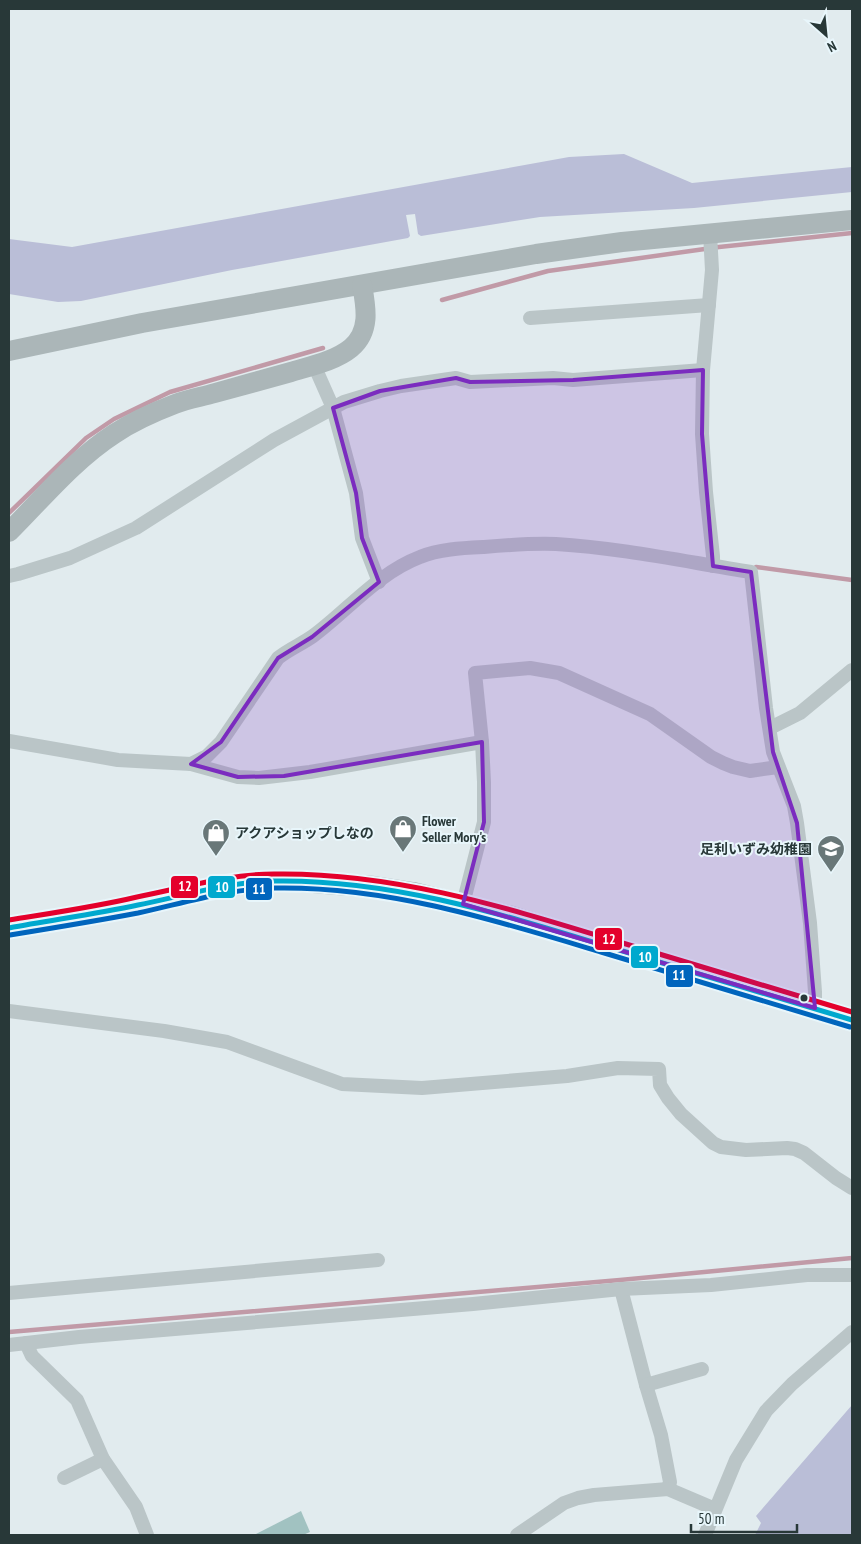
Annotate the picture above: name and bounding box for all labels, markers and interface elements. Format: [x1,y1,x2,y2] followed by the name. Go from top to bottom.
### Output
[801,10,851,60] north arrow
[824,37,839,56] text: N
[422,812,486,846] place label: Flower Seller Mory's
[388,814,418,853] shop icon: Flower Seller Mory's
[201,818,231,857] shop icon: アクアショップしなの
[235,824,374,842] place label: アクアショップしなの
[816,834,846,873] school or university icon: 足利いずみ幼稚園
[700,840,812,858] place label: 足利いずみ幼稚園
[170,875,199,899] line badge: 12
[207,875,236,899] line badge: 10
[178,877,192,895] text: 12
[245,877,273,901] line badge: 11
[215,878,229,896] text: 10
[252,880,266,898] text: 11
[594,927,623,951] line badge: 12
[602,930,616,948] text: 12
[630,945,659,969] line badge: 10
[638,948,652,966] text: 10
[665,964,694,988] line badge: 11
[672,966,686,984] text: 11
[799,993,809,1003] unlabelled marker
[691,1502,797,1534] scale bar
[698,1509,724,1528] text: 50 m

